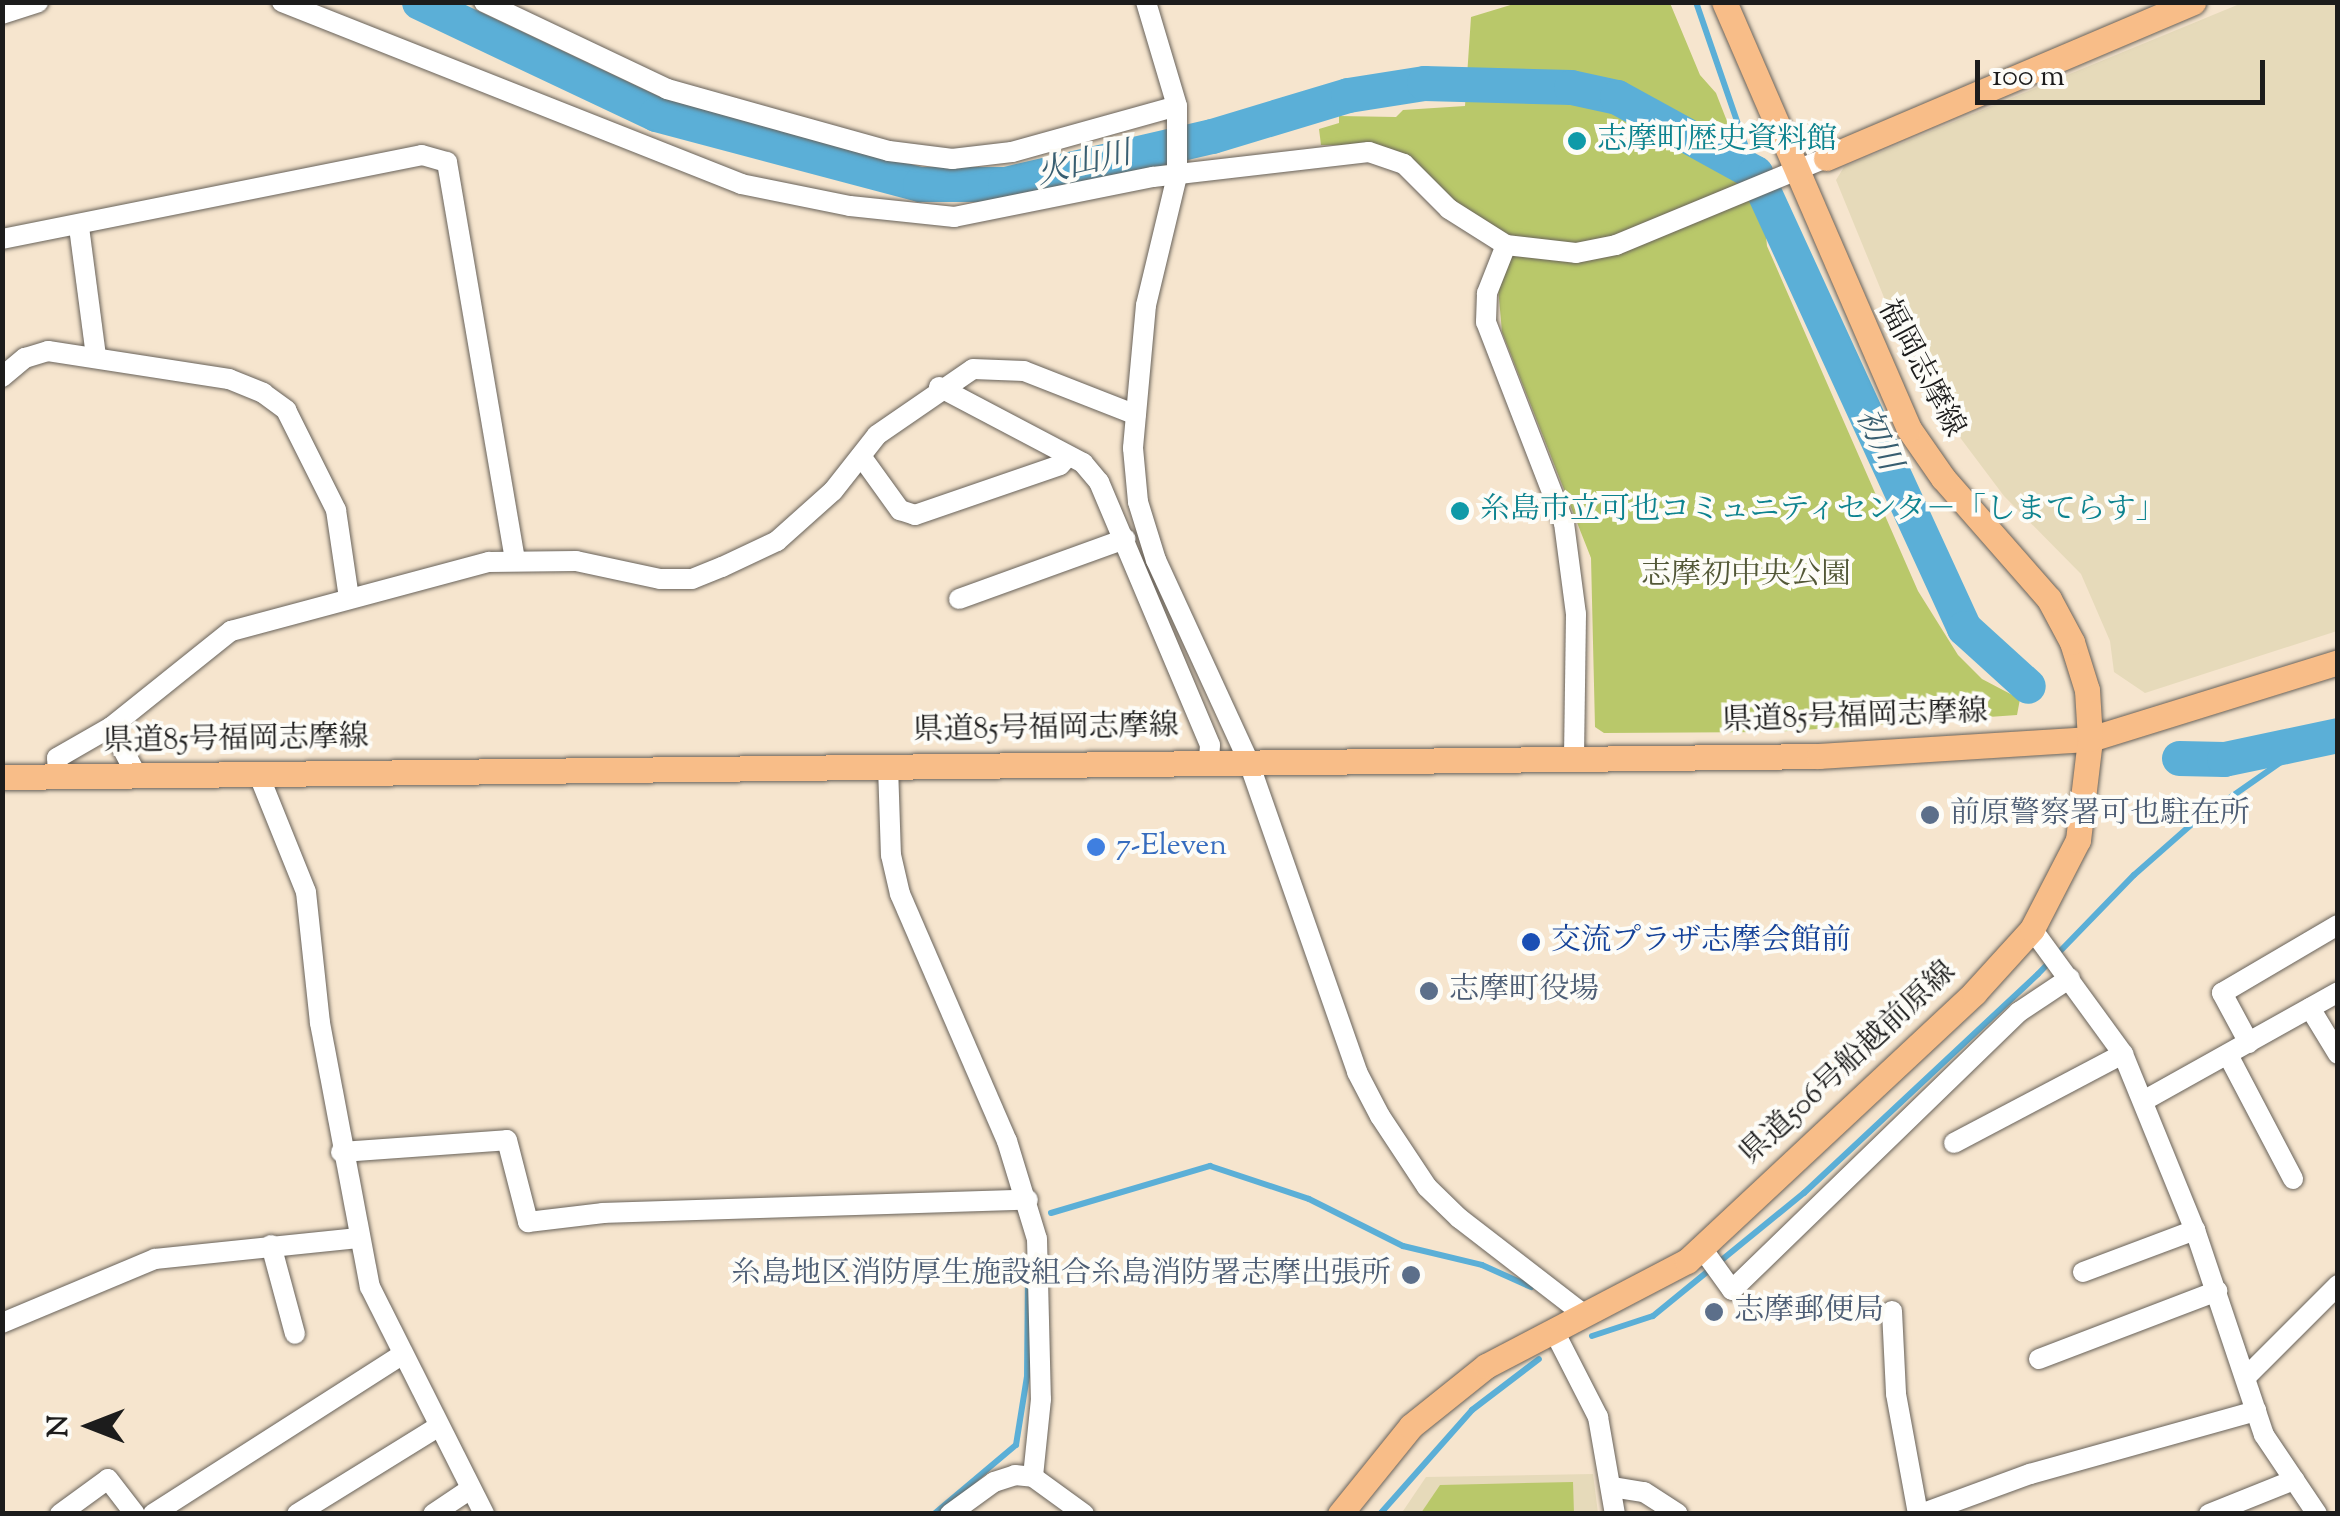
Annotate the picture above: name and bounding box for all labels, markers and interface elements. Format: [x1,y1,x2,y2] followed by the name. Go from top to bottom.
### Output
[1980,40,2270,102] scale bar
[1992,56,2065,99] text: 100 m
[1597,123,1837,159] place label: 志摩町歴史資料館
[1566,130,1588,152] marker: 志摩町歴史資料館
[1033,135,1135,195] water label: 火山川
[1869,294,1971,444] street label: 福岡志摩線
[1846,403,1908,477] water label: 初川
[1480,493,2170,529] place label: 糸島市立可也コミュニティセンタ－「しまてらす」
[1449,500,1471,522] marker: 糸島市立可也コミュニティセンタ－「しまてらす」
[1641,558,1851,594] park label: 志摩初中央公園
[1722,695,1988,741] street label: 県道85号福岡志摩線
[913,710,1179,750] street label: 県道85号福岡志摩線
[103,721,369,761] street label: 県道85号福岡志摩線
[1950,797,2250,833] place label: 前原警察署可也駐在所
[1919,804,1941,826] marker: 前原警察署可也駐在所
[1116,829,1227,865] place label: 7-Eleven
[1085,836,1107,858] marker: 7-Eleven
[1551,924,1851,960] place label: 交流プラザ志摩会館前
[1520,931,1542,953] marker: 交流プラザ志摩会館前
[1734,955,1964,1173] street label: 県道506号船越前原線
[1449,973,1599,1009] place label: 志摩町役場
[1418,980,1440,1002] marker: 志摩町役場
[731,1257,1391,1293] place label: 糸島地区消防厚生施設組合糸島消防署志摩出張所
[1400,1264,1422,1286] marker: 糸島地区消防厚生施設組合糸島消防署志摩出張所
[1734,1294,1884,1330] place label: 志摩郵便局
[1703,1301,1725,1323] marker: 志摩郵便局
[40,1376,140,1476] north arrow
[40,1415,80,1437] text: N

